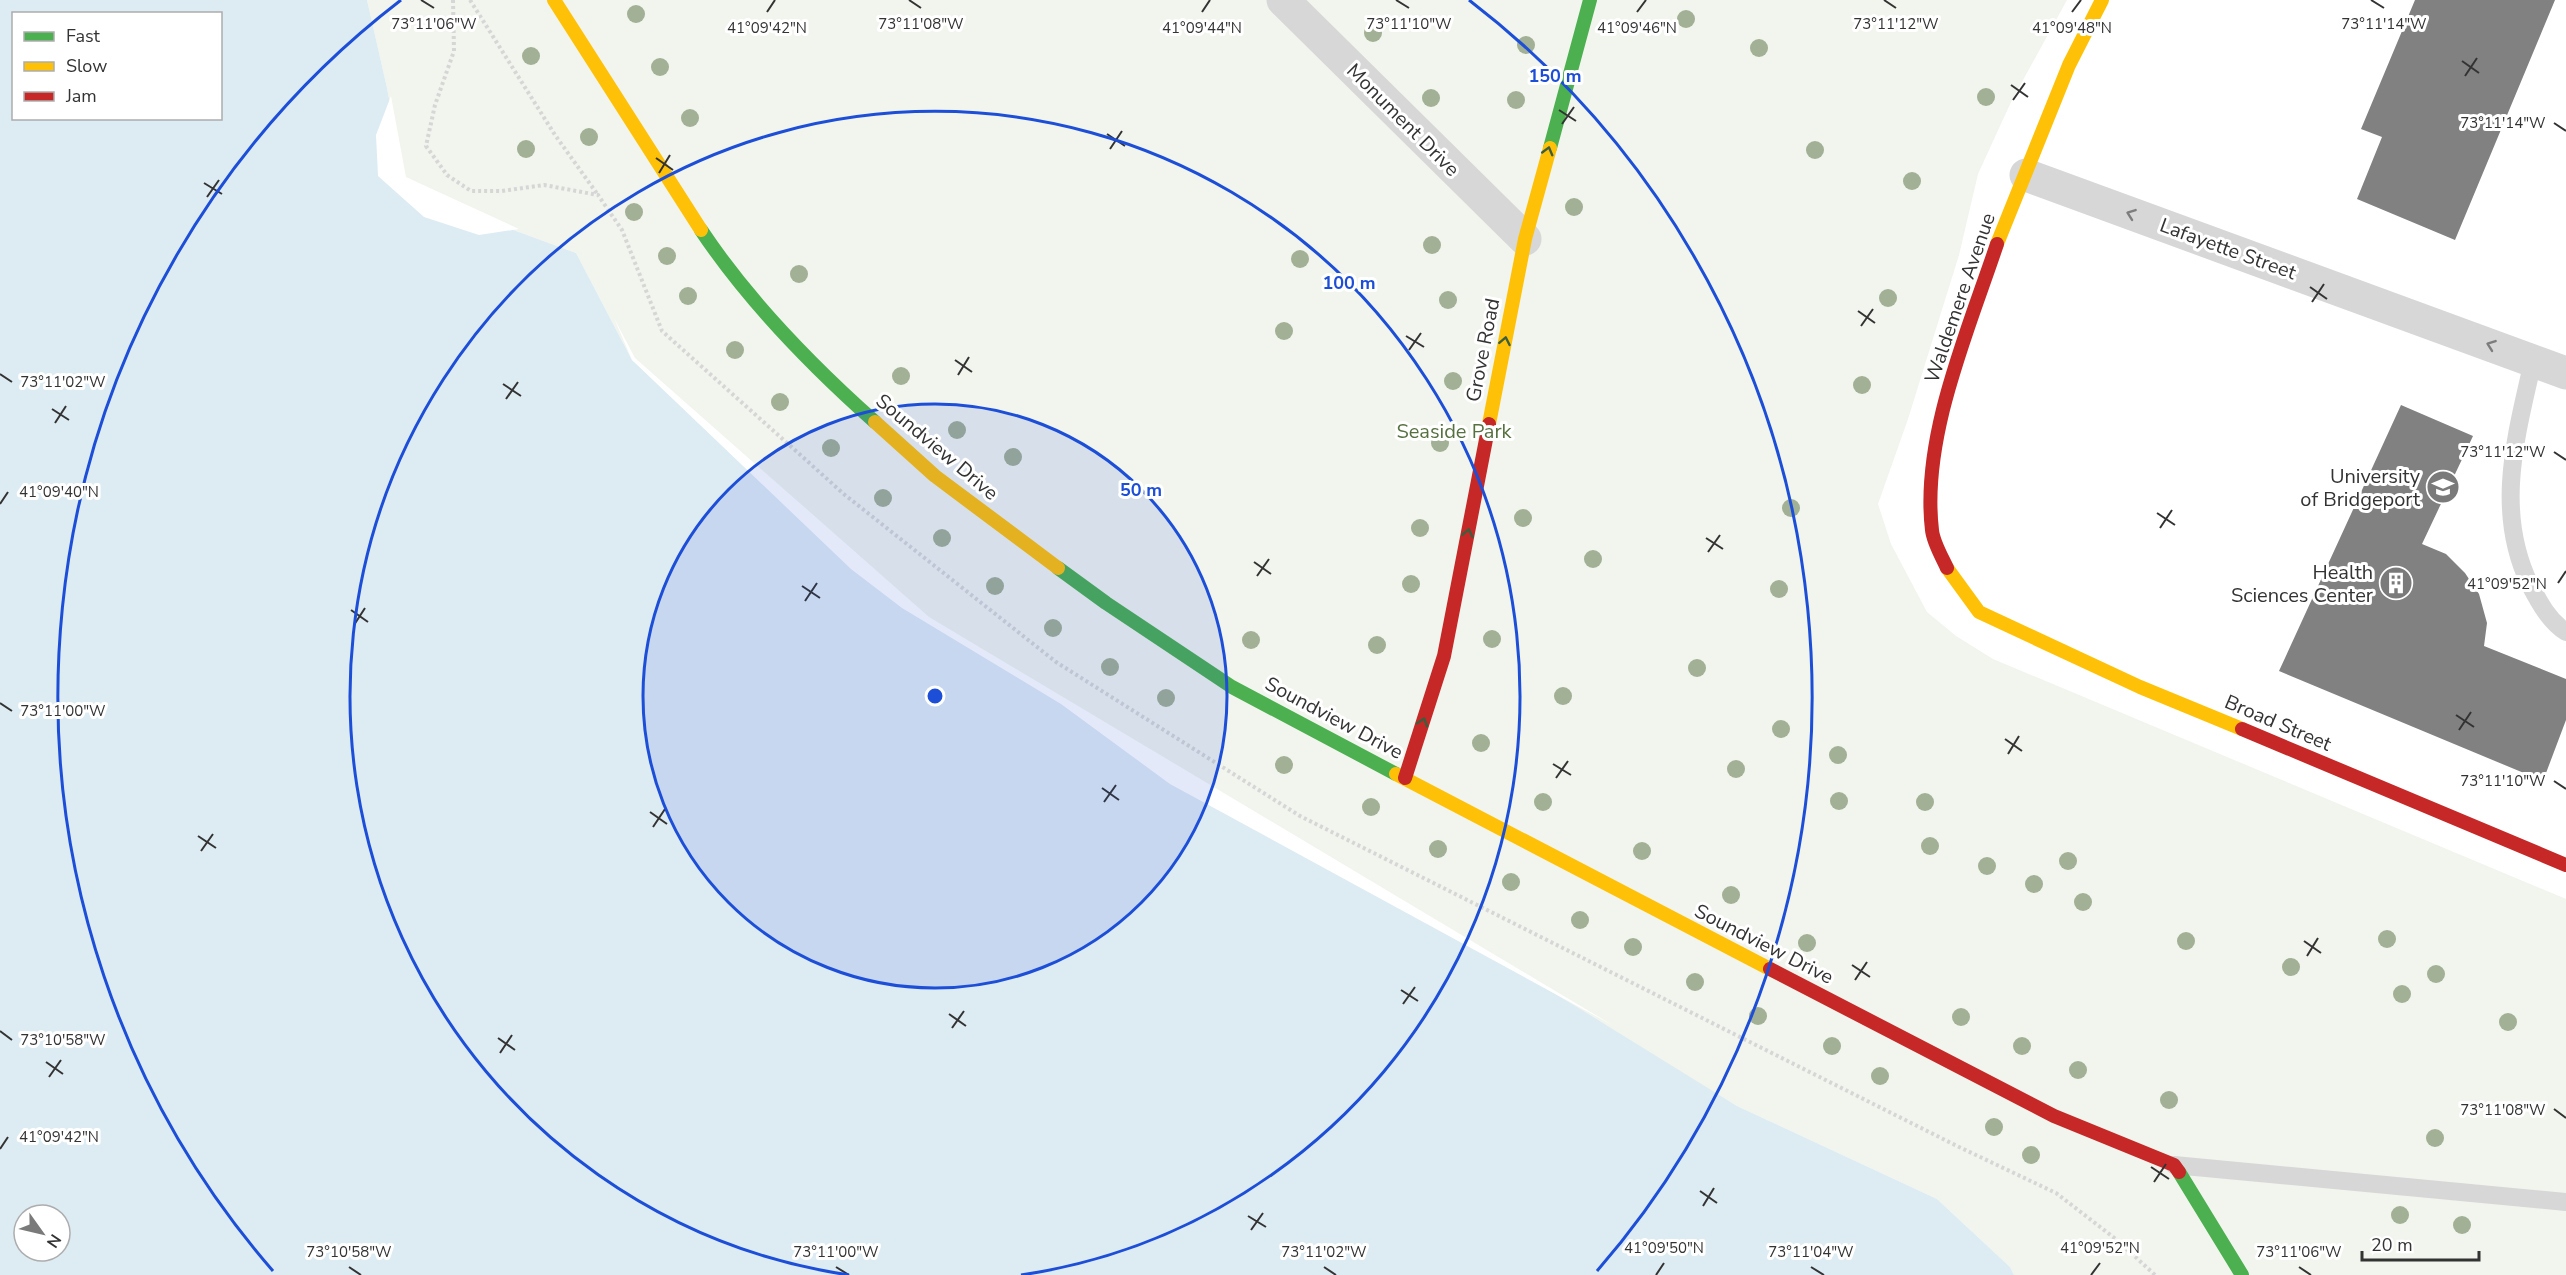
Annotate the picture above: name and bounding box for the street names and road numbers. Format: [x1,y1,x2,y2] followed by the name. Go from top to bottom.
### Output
[1341,58,1465,182] street label: Monument Drive
[1918,209,2002,387] street label: Waldemere Avenue
[2156,212,2301,287] street label: Lafayette Street
[1460,296,1506,404] street label: Grove Road
[870,388,1004,506] street label: Soundview Drive
[1260,670,1408,766] street label: Soundview Drive
[2220,688,2336,758] street label: Broad Street
[1690,897,1838,991] street label: Soundview Drive

